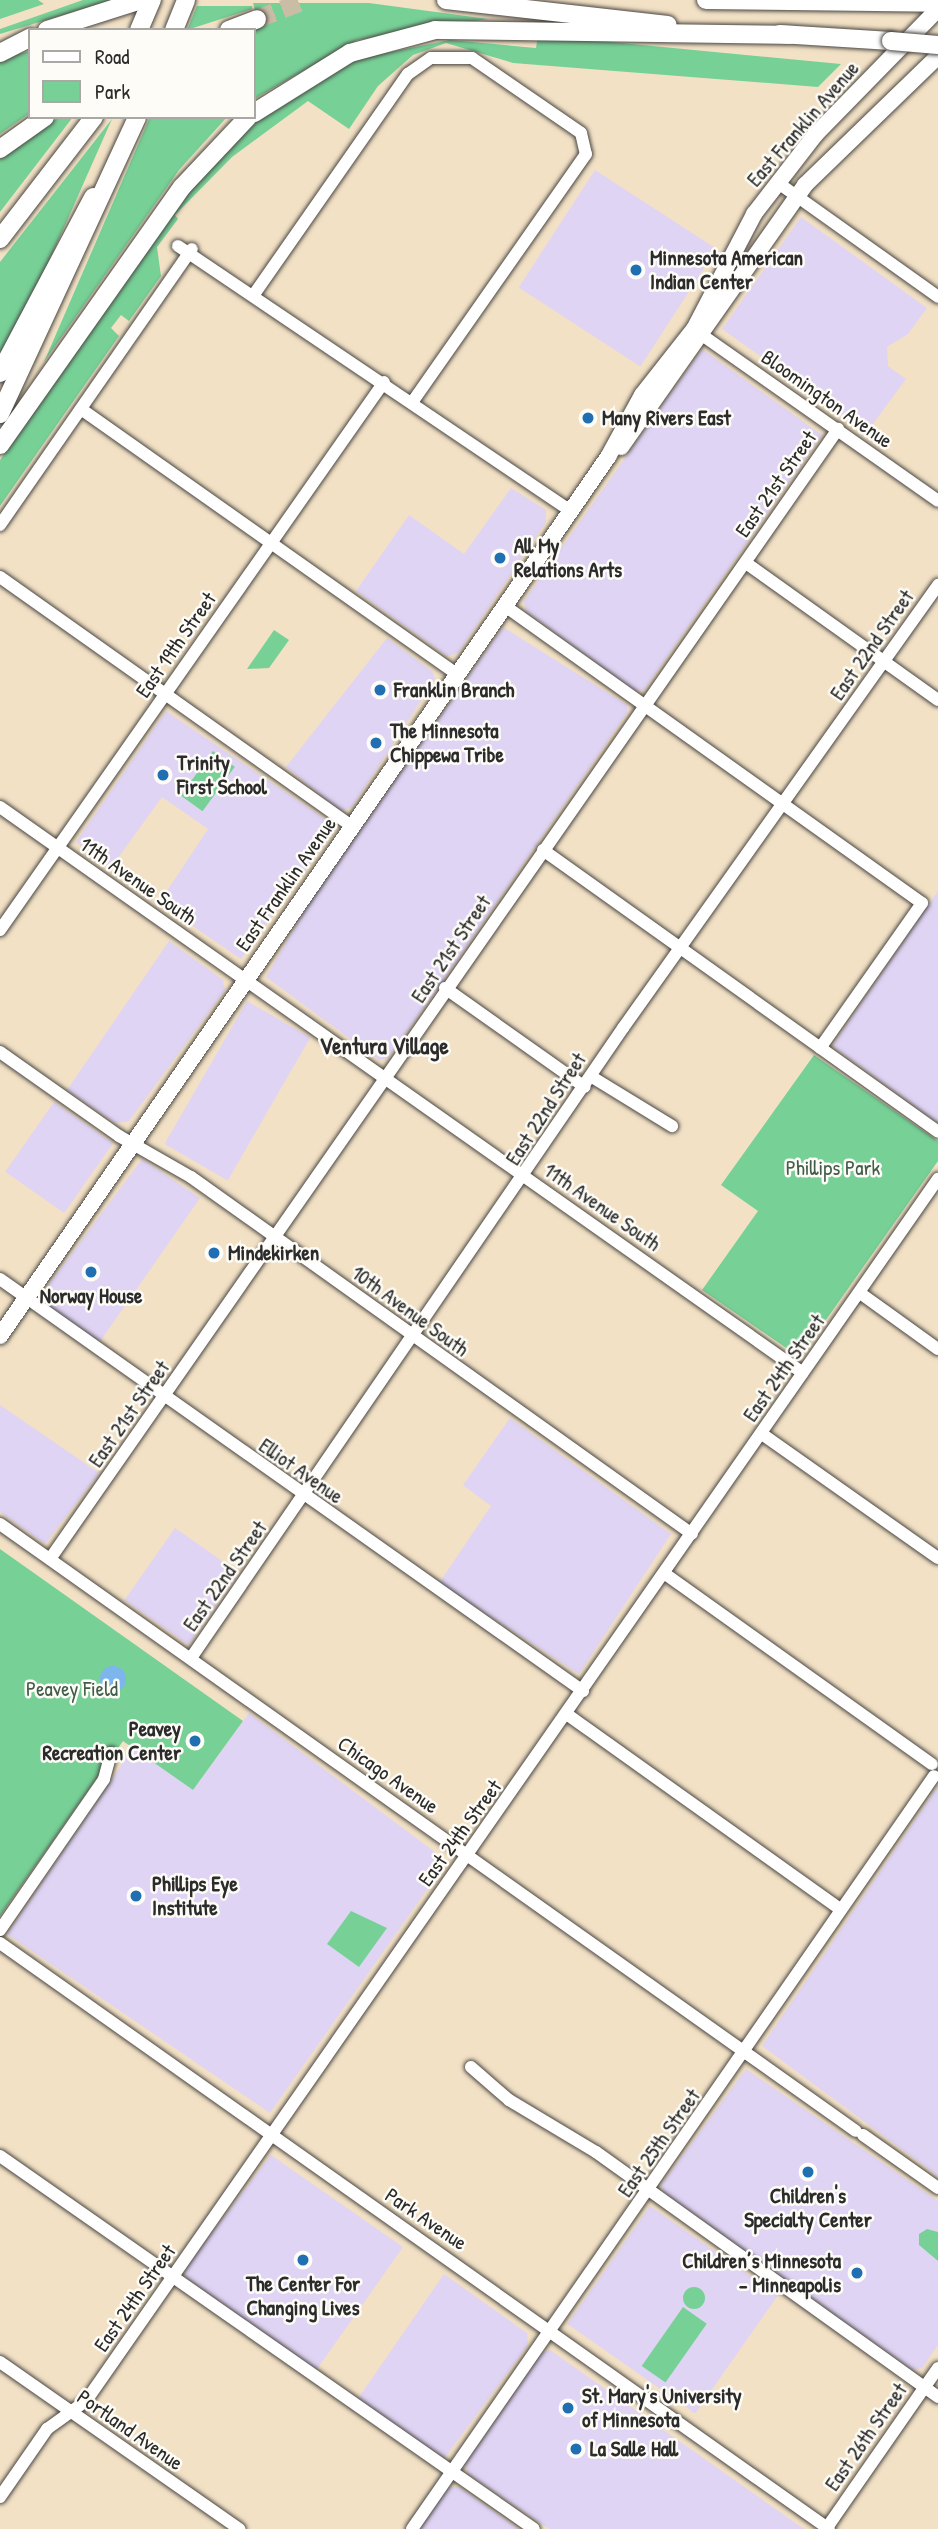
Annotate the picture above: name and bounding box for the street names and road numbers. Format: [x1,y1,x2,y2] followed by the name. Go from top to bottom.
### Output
[742,56,864,192] street label: East Franklin Avenue
[757,344,897,454] street label: Bloomington Avenue
[730,426,822,542] street label: East 21st Street
[825,585,919,705] street label: East 22nd Street
[130,587,222,703] street label: East 19th Street
[230,812,342,956] street label: East Franklin Avenue
[75,831,201,931] street label: 11th Avenue South
[406,890,496,1008] street label: East 21st Street
[500,1048,592,1170] street label: East 22nd Street
[539,1157,665,1257] street label: 11th Avenue South
[347,1260,473,1362] street label: 10th Avenue South
[738,1310,830,1426] street label: East 24th Street
[83,1356,175,1472] street label: East 21st Street
[254,1433,348,1509] street label: Elliot Avenue
[178,1516,272,1636] street label: East 22nd Street
[333,1731,443,1819] street label: Chicago Avenue
[413,1775,507,1891] street label: East 24th Street
[613,2084,705,2202] street label: East 25th Street
[380,2182,472,2256] street label: Park Avenue
[89,2240,181,2356] street label: East 24th Street
[820,2378,912,2496] street label: East 26th Street
[72,2384,188,2476] street label: Portland Avenue

